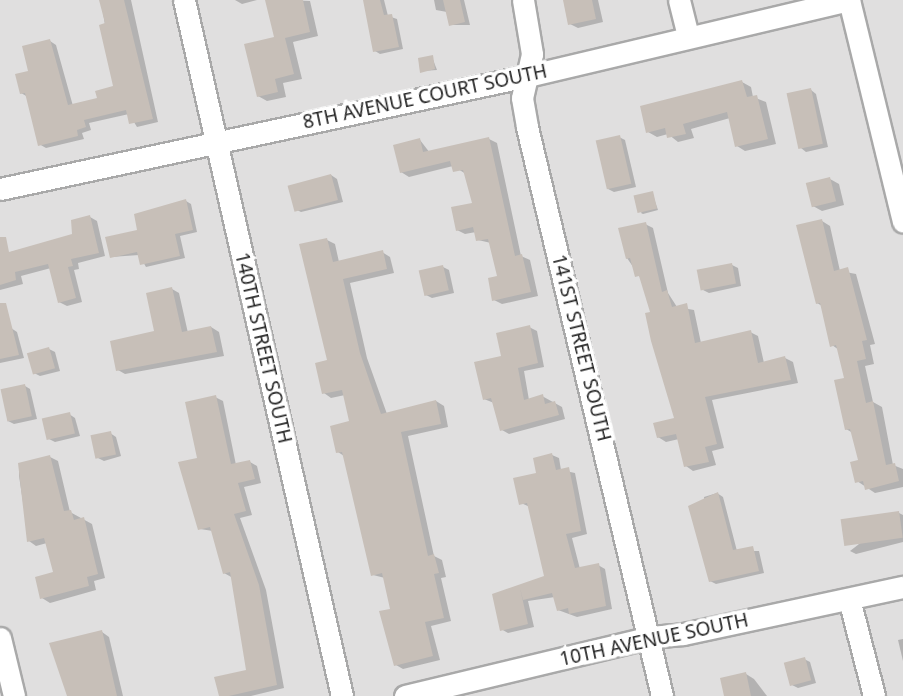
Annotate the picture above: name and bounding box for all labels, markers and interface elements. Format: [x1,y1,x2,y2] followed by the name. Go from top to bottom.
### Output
[301,60,549,134] street label: 8TH AVENUE COURT SOUTH
[230,250,296,446] street label: 140TH STREET SOUTH
[547,252,615,444] street label: 141ST STREET SOUTH
[558,609,750,671] street label: 10TH AVENUE SOUTH

